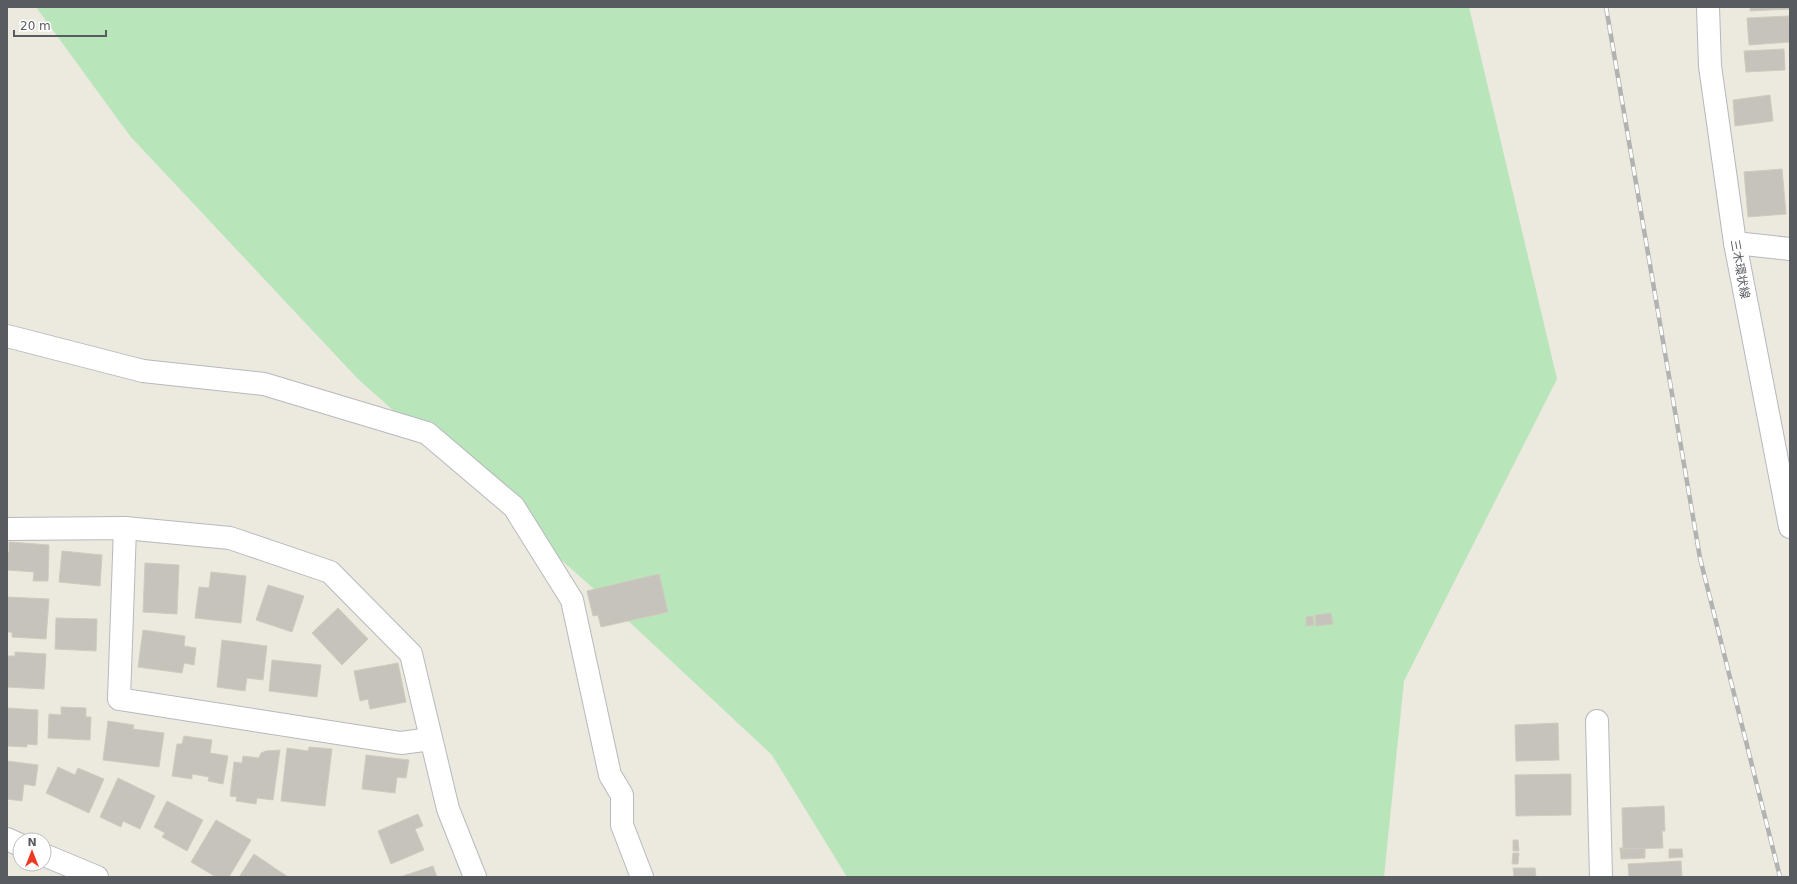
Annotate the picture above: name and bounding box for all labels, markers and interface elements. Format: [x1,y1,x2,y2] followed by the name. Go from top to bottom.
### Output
[14,12,106,38] scale bar
[20,19,51,33] text: 20 m
[1728,238,1752,300] street label: 三木環状線
[12,832,52,872] north arrow
[27,836,37,849] text: N

